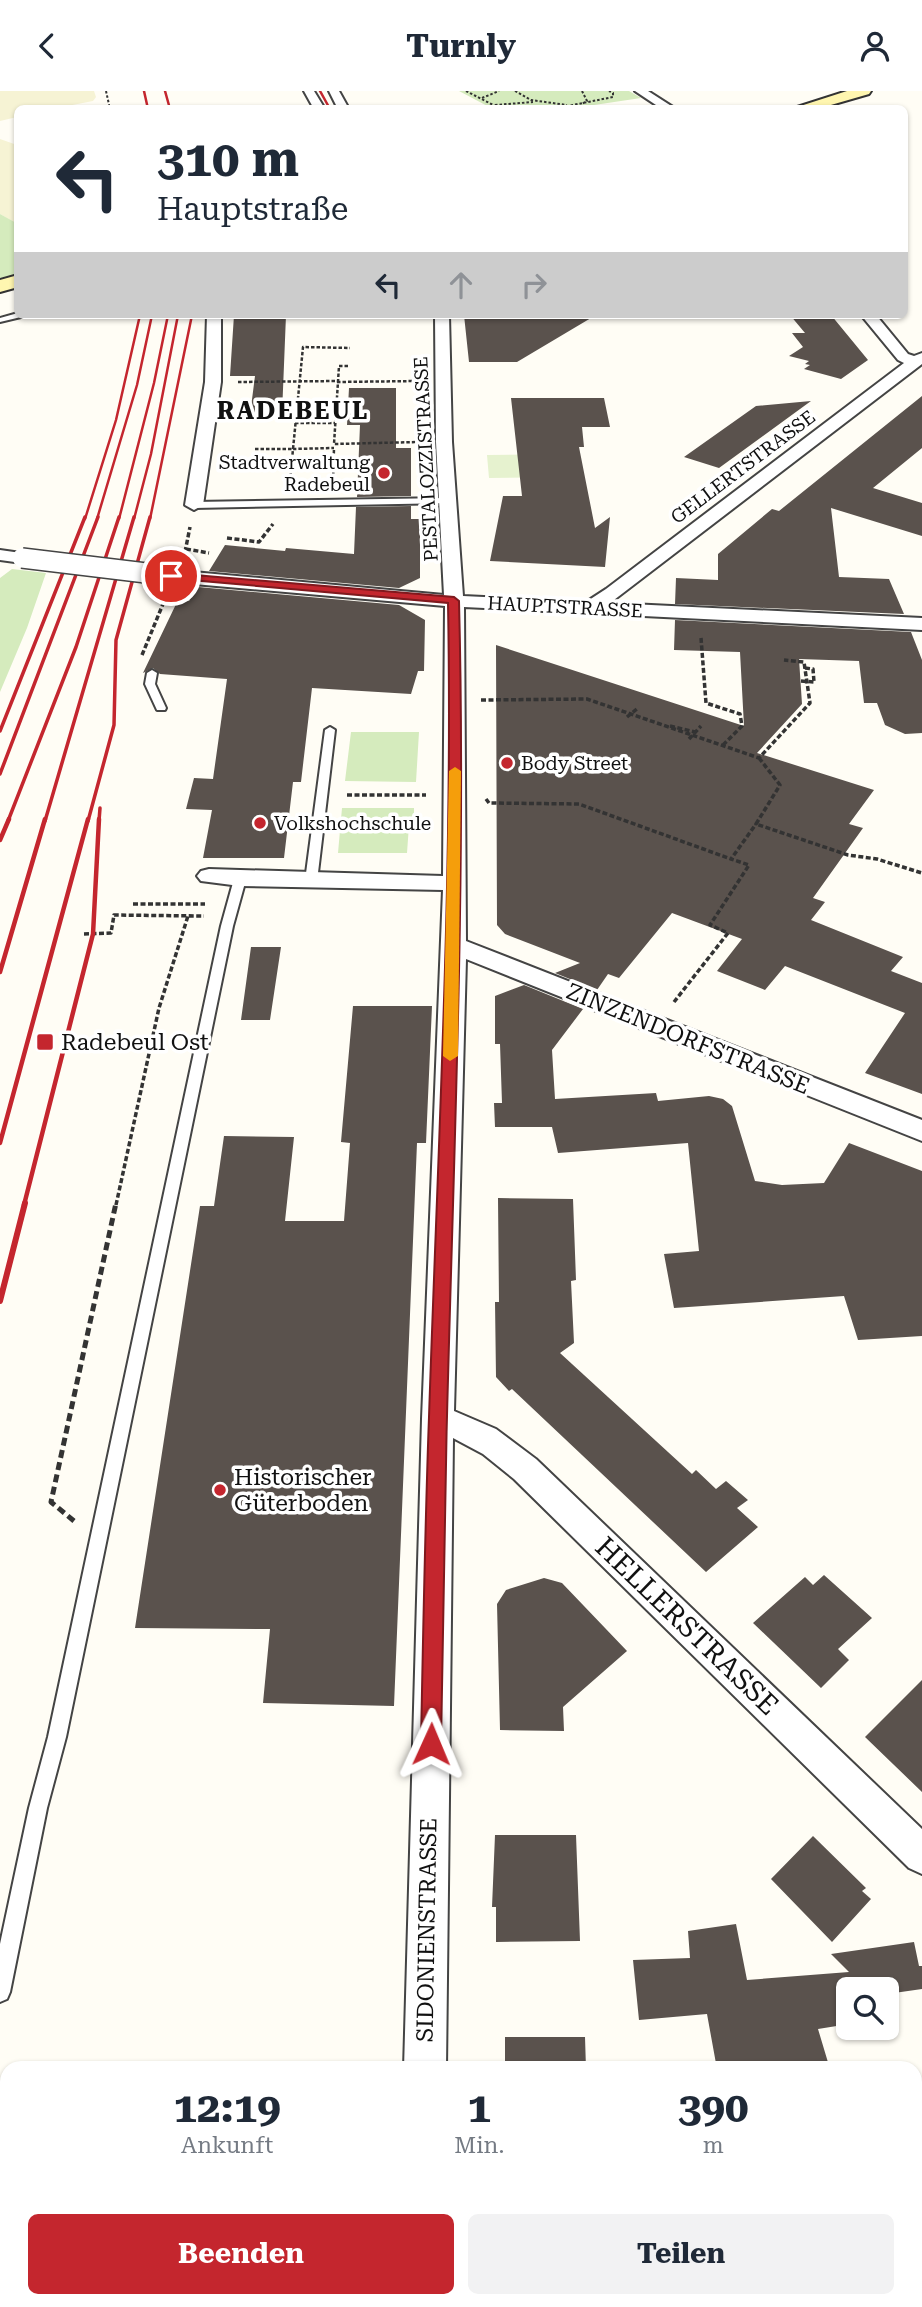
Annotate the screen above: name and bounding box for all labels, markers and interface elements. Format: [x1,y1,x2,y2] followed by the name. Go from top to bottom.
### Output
[28,27,66,65] icon: back
[406,27,516,65] text: Turnly
[856,27,894,65] icon: person
[157,131,299,188] text: 310 m
[42,133,133,224] icon: left
[157,190,348,228] text: Hauptstraße
[369,266,407,304] icon: left
[442,266,480,304] icon: ahead
[515,266,553,304] icon: right
[409,356,443,562] street label: PESTALOZZISTRASSE
[217,397,369,425] district label: RADEBEUL
[666,405,820,529] street label: GELLERTSTRASSE
[219,451,370,496] place label: Stadtverwaltung Radebeul
[376,465,392,481] marker: Stadtverwaltung Radebeul
[141,546,201,606] pin
[152,557,190,595] icon: arrive
[487,591,643,623] street label: HAUPTSTRASSE
[521,752,628,775] place label: Body Street
[499,755,515,771] marker: Body Street
[274,812,431,835] place label: Volkshochschule
[252,815,268,831] marker: Volkshochschule
[563,978,813,1100] street label: ZINZENDORFSTRASSE
[61,1029,209,1056] place label: Radebeul Ost
[35,1032,55,1052] marker: Radebeul Ost
[234,1464,372,1517] place label: Historischer Güterboden
[212,1482,228,1498] marker: Historischer Güterboden
[589,1530,785,1722] street label: HELLERSTRASSE
[394,1707,468,1781] position arrow
[412,1818,442,2042] street label: SIDONIENSTRASSE
[836,1977,899,2040] map controls
[836,1977,899,2040] button: search
[174,2083,281,2132] text: 12:19
[468,2083,491,2132] text: 1
[678,2083,748,2132] text: 390
[181,2132,273,2159] text: Ankunft
[454,2132,504,2159] text: Min.
[703,2132,724,2159] text: m
[28,2214,454,2294] button: Beenden
[468,2214,894,2294] button: Teilen

